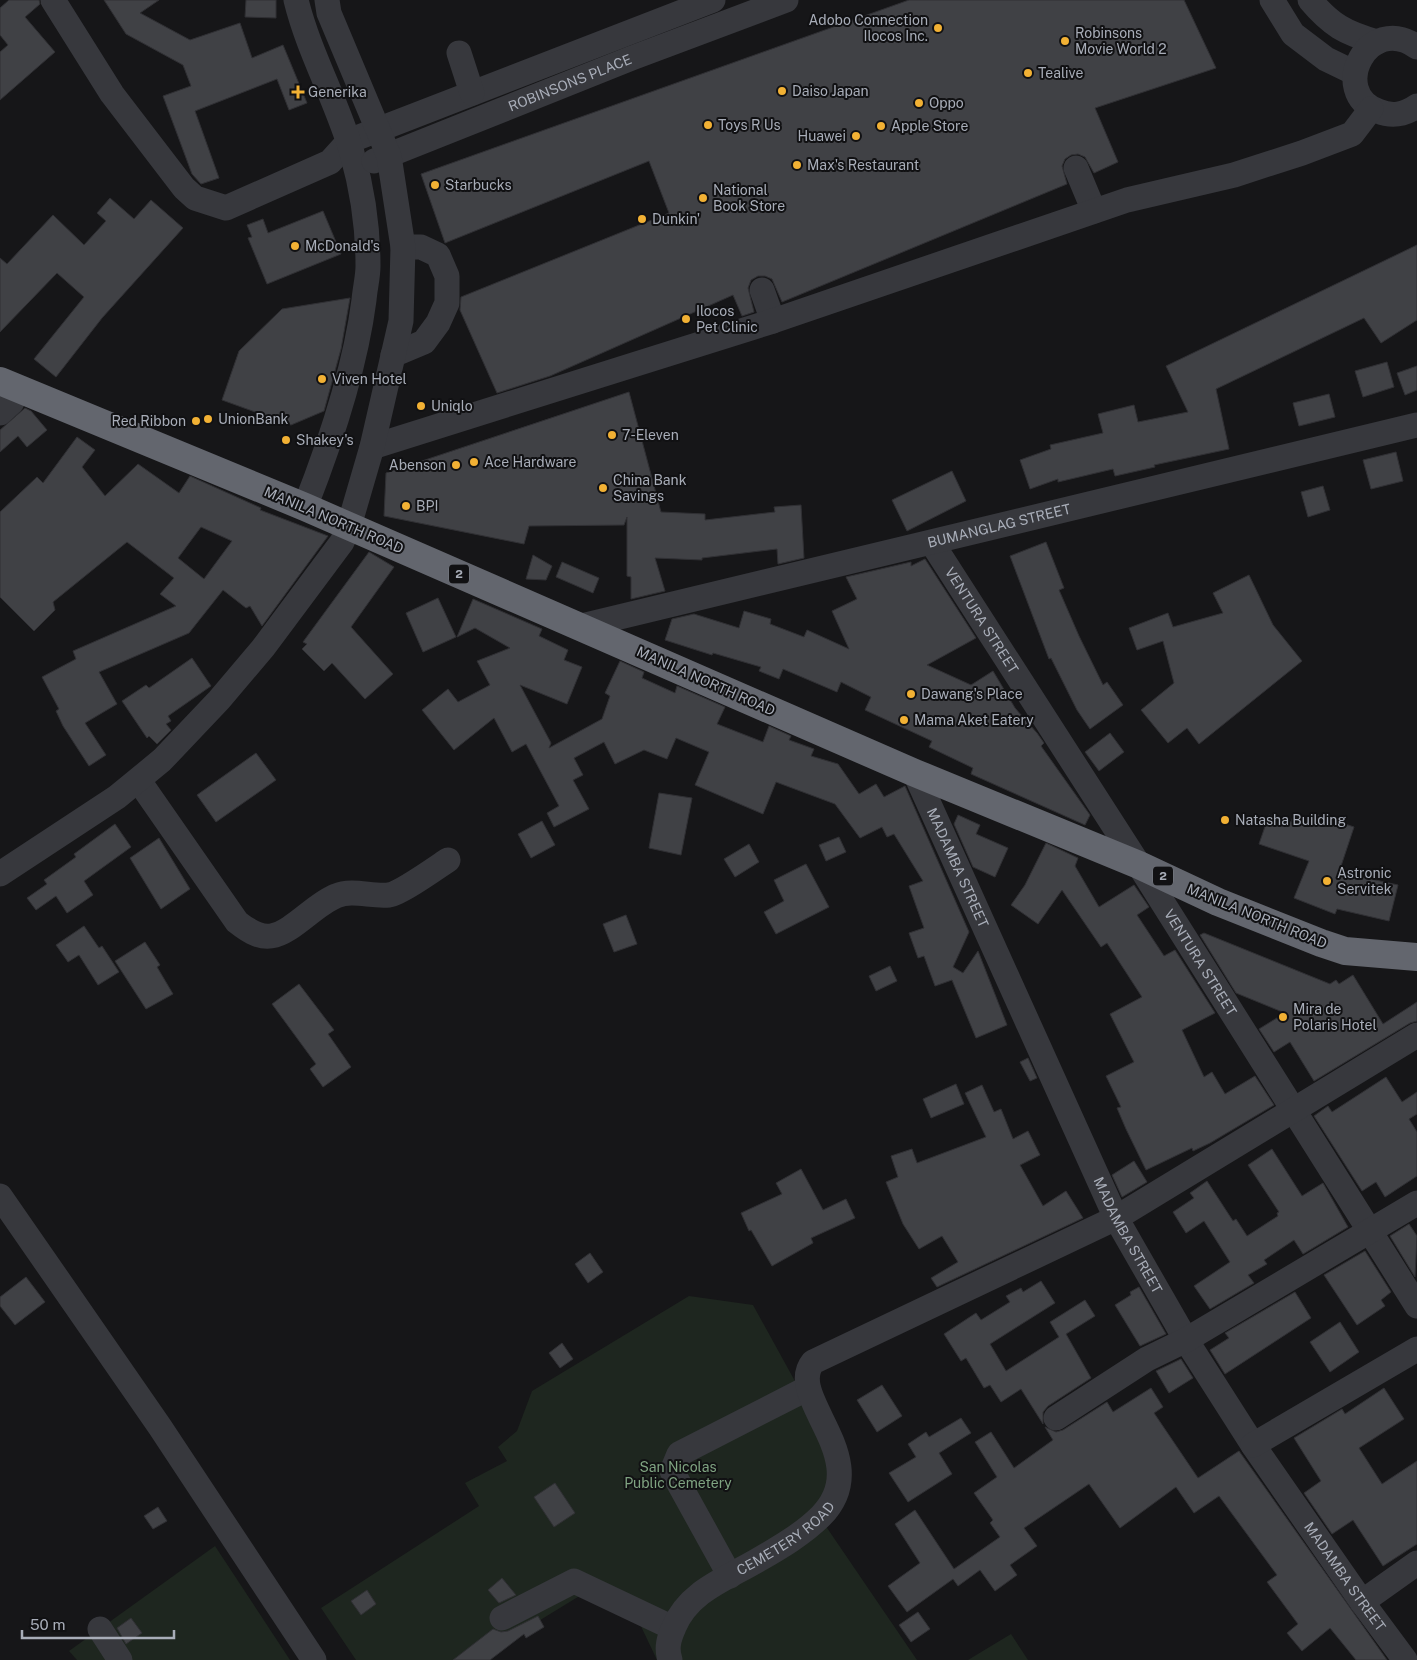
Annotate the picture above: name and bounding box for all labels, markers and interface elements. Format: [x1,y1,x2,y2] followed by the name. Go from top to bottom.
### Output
[809,12,928,44] place label: Adobo Connection Ilocos Inc.
[932,22,944,34] marker: Adobo Connection Ilocos Inc.
[1075,25,1167,57] place label: Robinsons Movie World 2
[1059,35,1071,47] marker: Robinsons Movie World 2
[506,51,634,115] street label: ROBINSONS PLACE
[1038,65,1083,81] place label: Tealive
[1022,67,1034,79] marker: Tealive
[792,83,868,99] place label: Daiso Japan
[308,84,367,100] place label: Generika
[776,85,788,97] marker: Daiso Japan
[292,86,304,98] marker: Generika
[929,95,964,111] place label: Oppo
[913,97,925,109] marker: Oppo
[718,117,781,133] place label: Toys R Us
[891,118,968,134] place label: Apple Store
[702,119,714,131] marker: Toys R Us
[875,120,887,132] marker: Apple Store
[797,128,846,144] place label: Huawei
[850,130,862,142] marker: Huawei
[807,157,919,173] place label: Max's Restaurant
[791,159,803,171] marker: Max's Restaurant
[445,177,511,193] place label: Starbucks
[429,179,441,191] marker: Starbucks
[713,182,785,214] place label: National Book Store
[697,192,709,204] marker: National Book Store
[652,211,700,227] place label: Dunkin'
[636,213,648,225] marker: Dunkin'
[305,238,380,254] place label: McDonald's
[289,240,301,252] marker: McDonald's
[696,303,758,335] place label: Ilocos Pet Clinic
[680,313,692,325] marker: Ilocos Pet Clinic
[332,371,407,387] place label: Viven Hotel
[316,373,328,385] marker: Viven Hotel
[431,398,473,414] place label: Uniqlo
[415,400,427,412] marker: Uniqlo
[218,411,289,427] place label: UnionBank
[111,413,186,429] place label: Red Ribbon
[202,413,214,425] marker: UnionBank
[190,415,202,427] marker: Red Ribbon
[622,427,679,443] place label: 7-Eleven
[606,429,618,441] marker: 7-Eleven
[296,432,354,448] place label: Shakey's
[280,434,292,446] marker: Shakey's
[484,454,577,470] place label: Ace Hardware
[468,456,480,468] marker: Ace Hardware
[389,457,446,473] place label: Abenson
[450,459,462,471] marker: Abenson
[613,472,687,504] place label: China Bank Savings
[597,482,609,494] marker: China Bank Savings
[262,483,406,557] street label: MANILA NORTH ROAD
[416,498,438,514] place label: BPI
[400,500,412,512] marker: BPI
[926,501,1072,551] street label: BUMANGLAG STREET
[449,564,469,584] road number: 2
[942,564,1022,676] street label: VENTURA STREET
[634,643,778,719] street label: MANILA NORTH ROAD
[921,686,1023,702] place label: Dawang's Place
[905,688,917,700] marker: Dawang's Place
[914,712,1034,728] place label: Mama Aket Eatery
[898,714,910,726] marker: Mama Aket Eatery
[924,805,992,930] street label: MADAMBA STREET
[1235,812,1346,828] place label: Natasha Building
[1219,814,1231,826] marker: Natasha Building
[1337,865,1392,897] place label: Astronic Servitek
[1153,866,1173,886] road number: 2
[1321,875,1333,887] marker: Astronic Servitek
[1185,881,1329,951] street label: MANILA NORTH ROAD
[1161,906,1240,1019] street label: VENTURA STREET
[1293,1001,1377,1033] place label: Mira de Polaris Hotel
[1277,1011,1289,1023] marker: Mira de Polaris Hotel
[1091,1174,1166,1296] street label: MADAMBA STREET
[624,1459,732,1491] park label: San Nicolas Public Cemetery
[734,1498,838,1578] street label: CEMETERY ROAD
[1301,1519,1389,1634] street label: MADAMBA STREET
[22,1608,175,1640] scale bar
[30,1616,65,1633] text: 50 m

